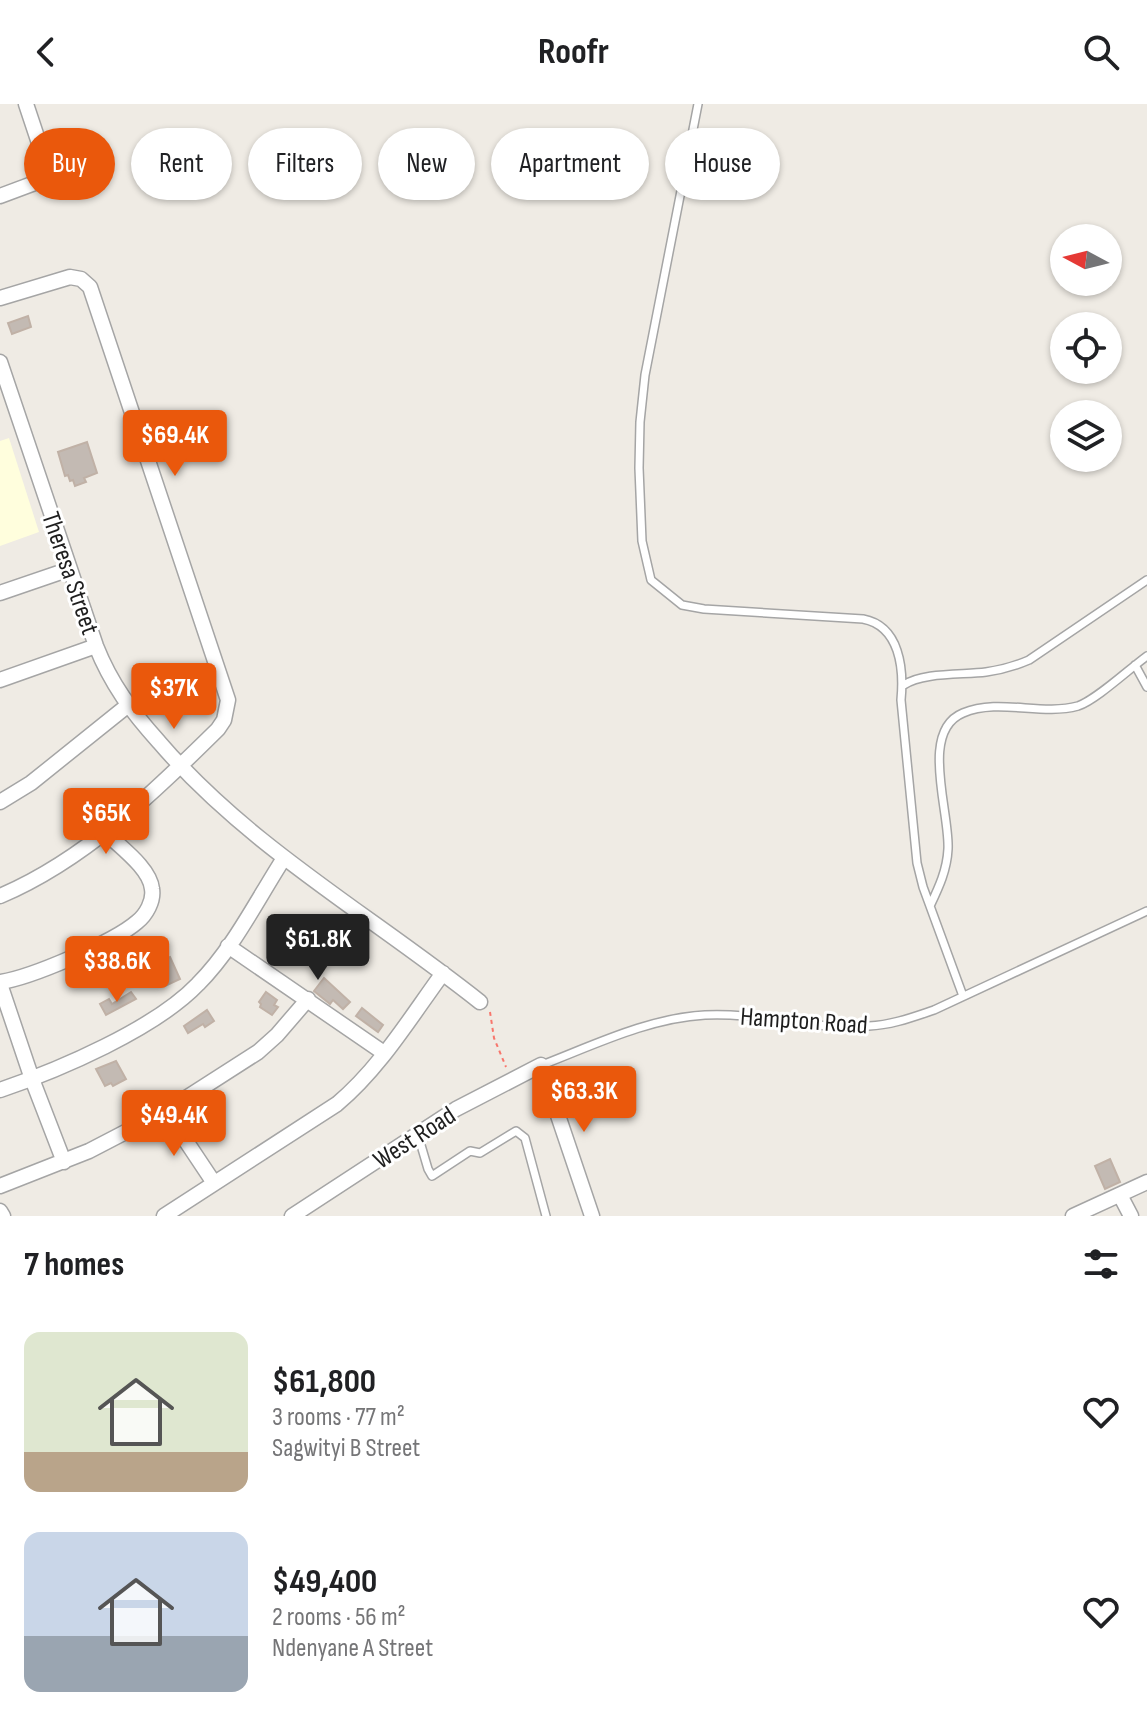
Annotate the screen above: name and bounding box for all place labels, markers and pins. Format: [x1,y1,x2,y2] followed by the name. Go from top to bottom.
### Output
[110,410,240,478] pin: $69.4K
[127,663,221,731] pin: $37K
[59,788,153,856] pin: $65K
[253,914,383,982] pin: $61.8K
[52,936,182,1004] pin: $38.6K
[519,1066,649,1134] pin: $63.3K
[109,1090,239,1158] pin: $49.4K

